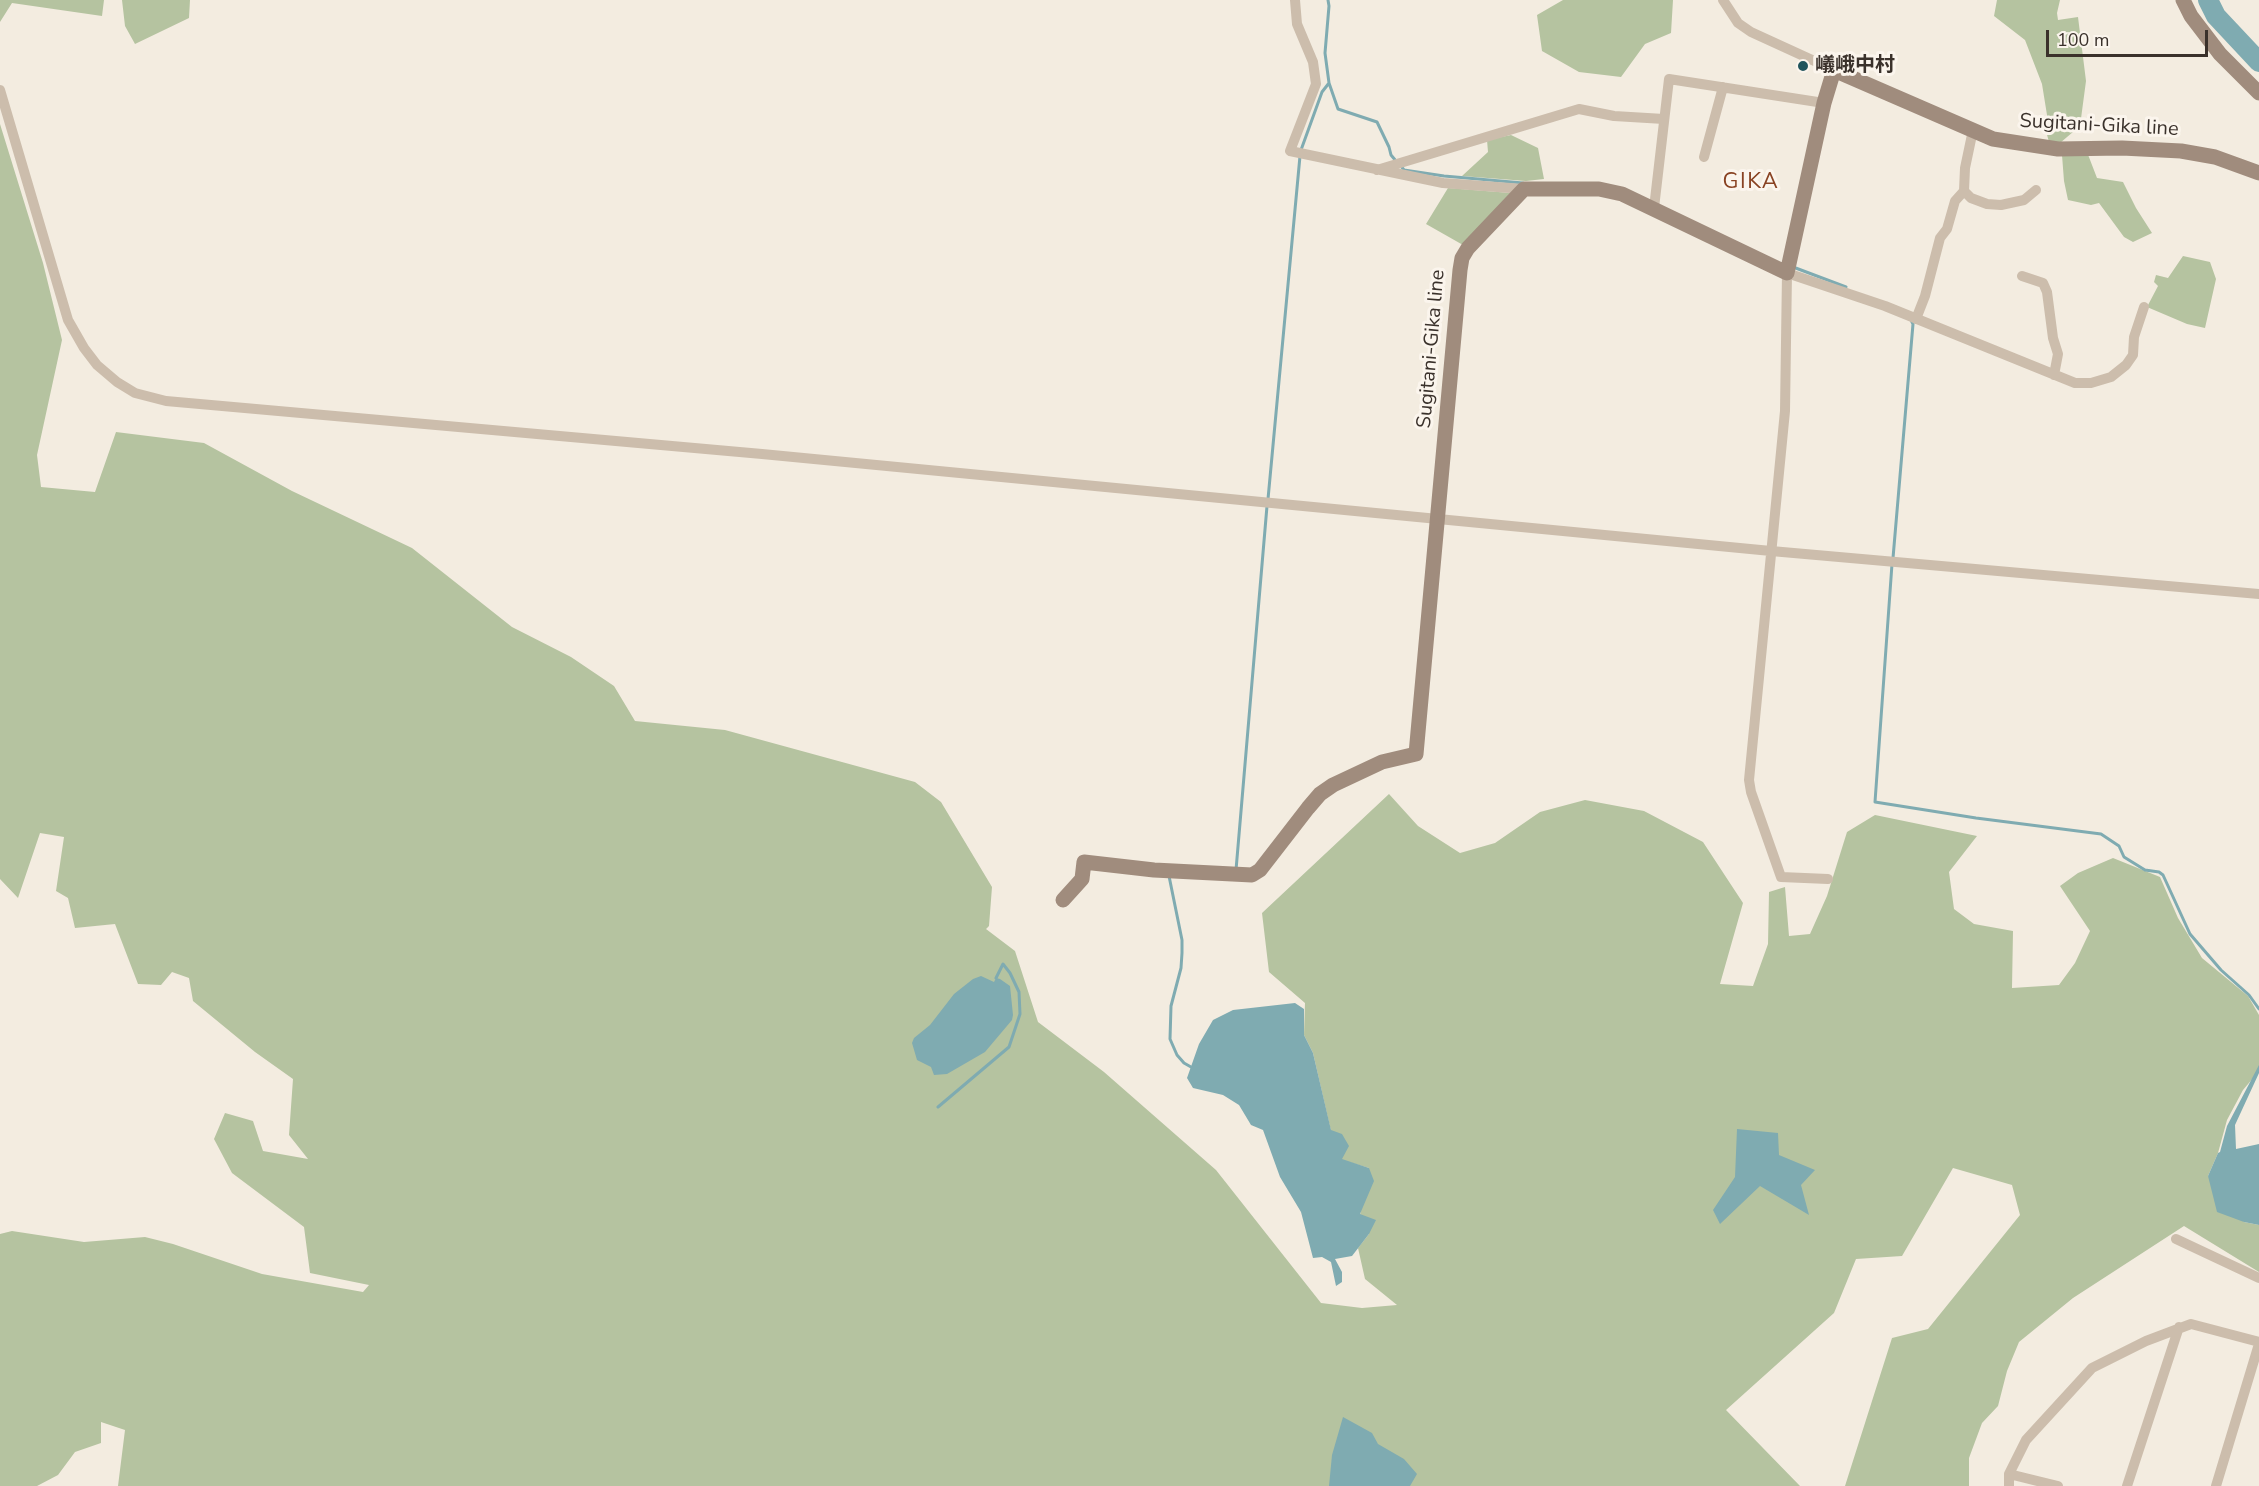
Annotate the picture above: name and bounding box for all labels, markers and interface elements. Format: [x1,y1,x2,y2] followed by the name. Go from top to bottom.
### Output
[2049,18,2211,56] scale bar
[2057,28,2109,52] text: 100 m
[1815,54,1895,78] place label: 嶬峨中村
[1796,59,1810,73] marker: 嶬峨中村
[2019,110,2179,142] street label: Sugitani-Gika line
[1723,170,1779,196] district label: GIKA
[1413,269,1451,429] street label: Sugitani-Gika line

